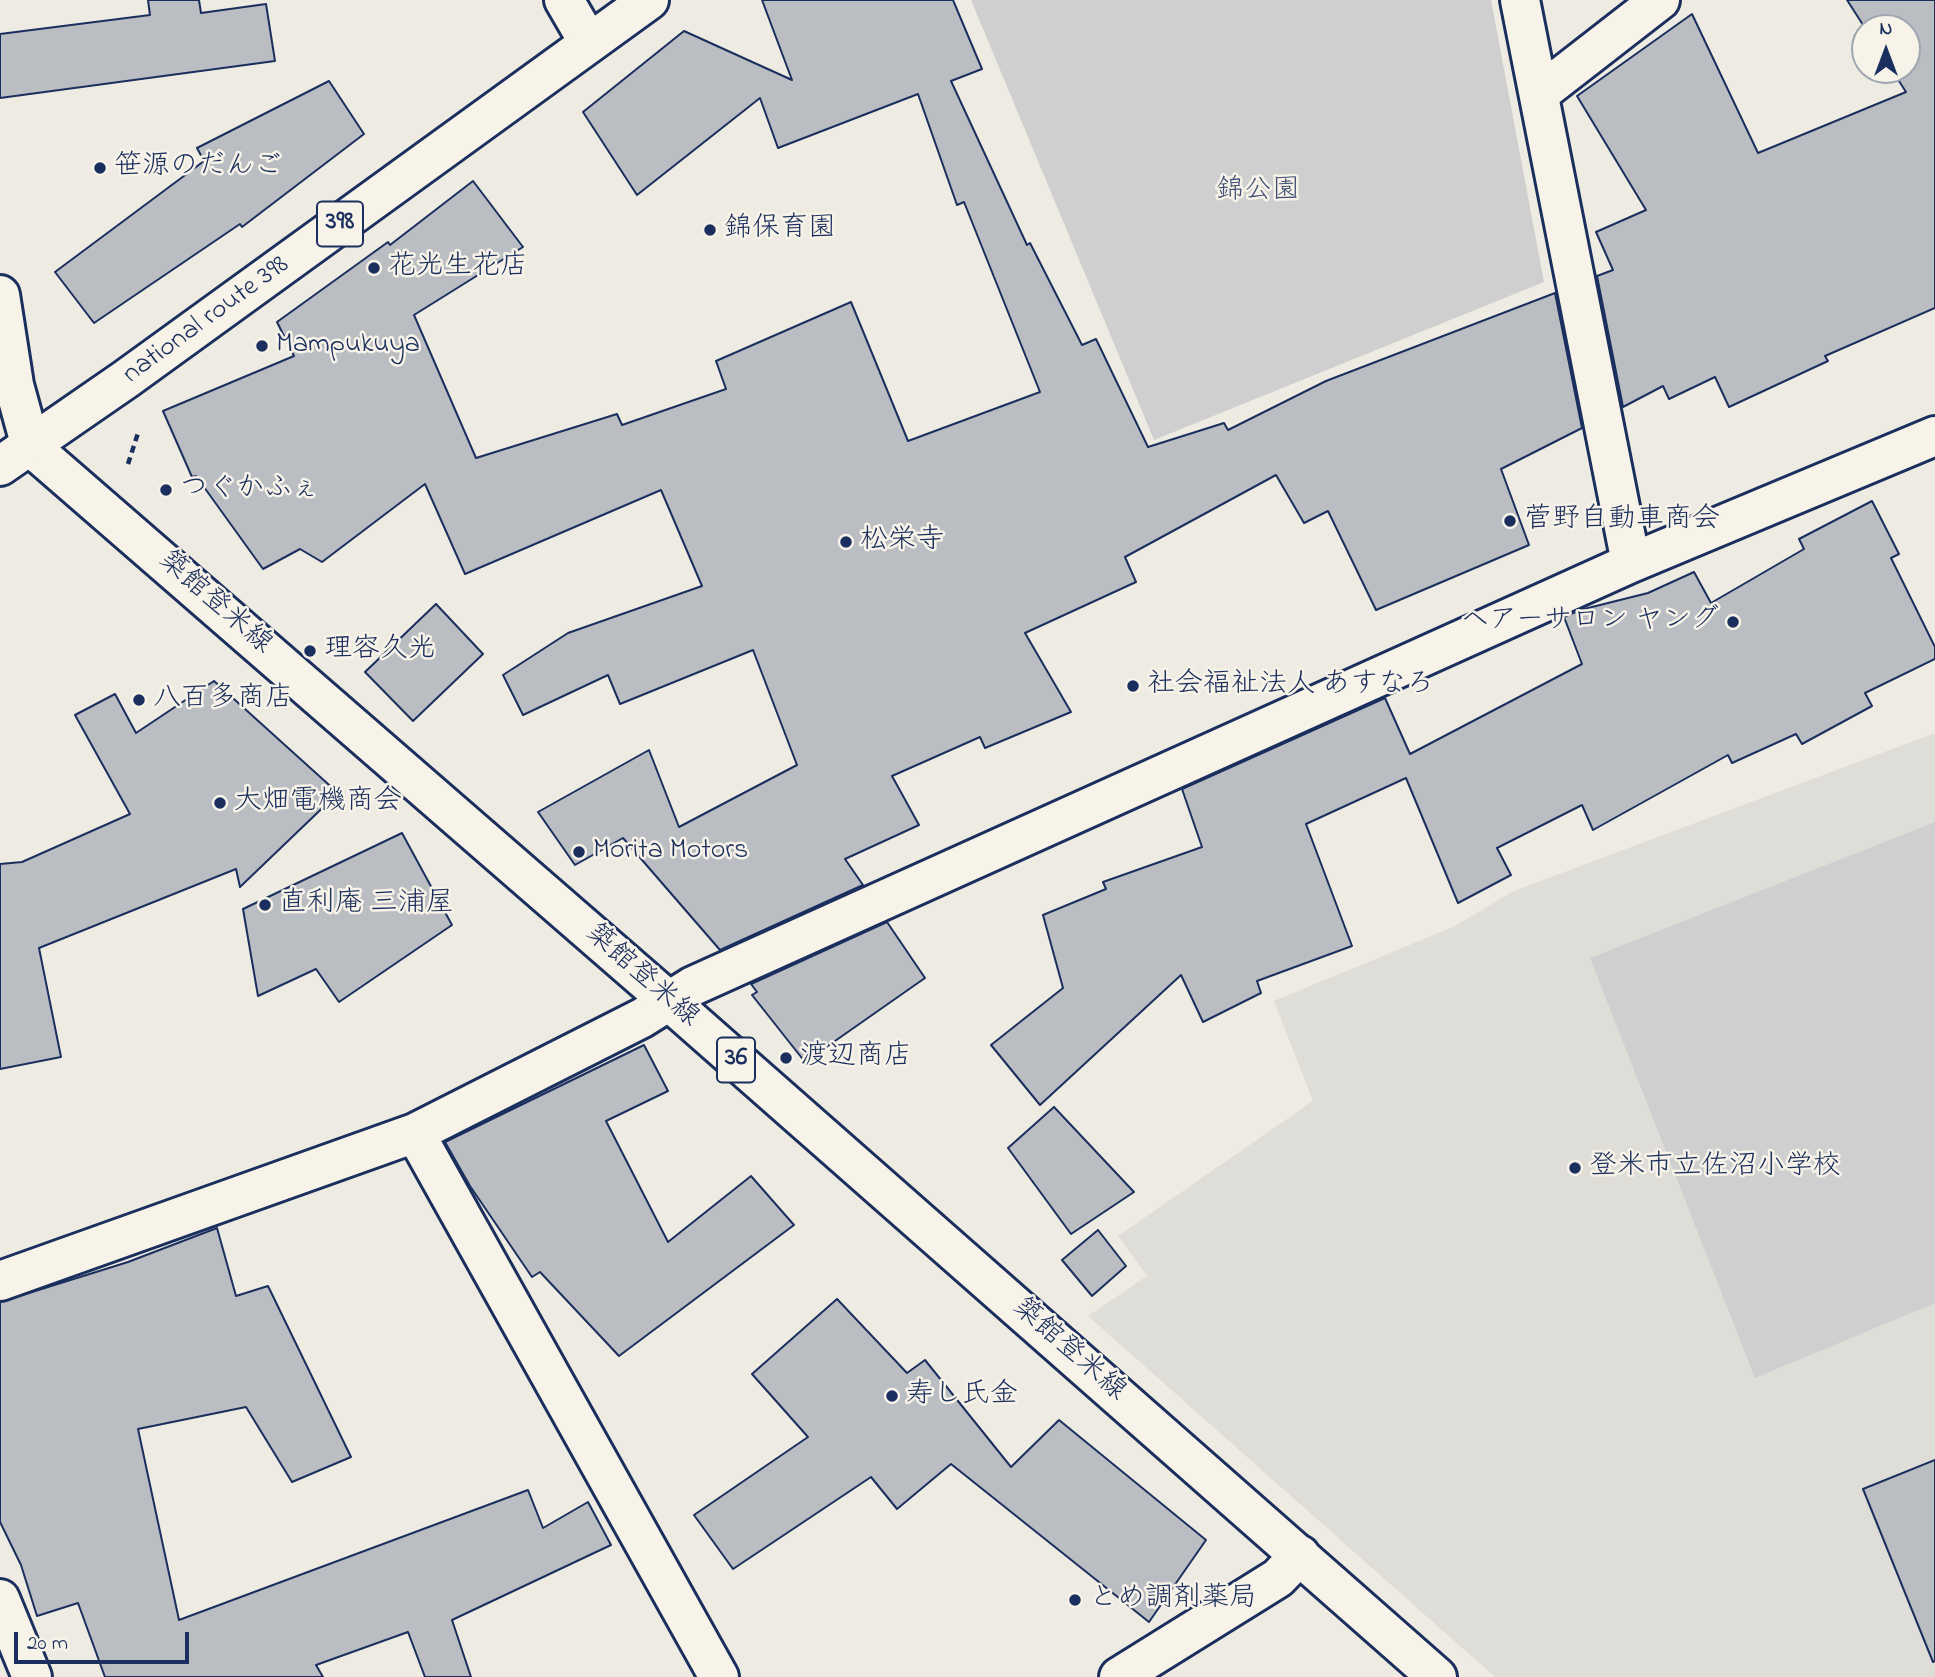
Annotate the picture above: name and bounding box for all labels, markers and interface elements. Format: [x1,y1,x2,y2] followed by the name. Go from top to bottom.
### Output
[1851,14,1921,84] north arrow
[1880,16,1892,43] text: N
[114,151,282,185] place label: 笹源のだんご
[92,160,108,176] marker: 笹源のだんご
[1216,175,1300,209] park label: 錦公園
[317,202,363,246] road number: 398
[724,213,836,247] place label: 錦保育園
[702,222,718,238] marker: 錦保育園
[117,249,297,393] street label: national route 398
[388,251,528,285] place label: 花光生花店
[366,260,382,276] marker: 花光生花店
[276,329,420,363] place label: Mampukuya
[254,338,270,354] marker: Mampukuya
[180,473,320,507] place label: つぐかふぇ
[158,482,174,498] marker: つぐかふぇ
[1524,504,1720,538] place label: 菅野自動車商会
[1502,513,1518,529] marker: 菅野自動車商会
[860,525,944,559] place label: 松栄寺
[838,534,854,550] marker: 松栄寺
[150,545,278,663] street label: 築館登米線
[1461,605,1719,639] place label: ヘアーサロン ヤング
[1725,614,1741,630] marker: ヘアーサロン ヤング
[324,634,436,668] place label: 理容久光
[302,643,318,659] marker: 理容久光
[1147,669,1434,703] place label: 社会福祉法人 あすなろ
[1125,678,1141,694] marker: 社会福祉法人 あすなろ
[153,683,293,717] place label: 八百多商店
[131,692,147,708] marker: 八百多商店
[234,786,402,820] place label: 大畑電機商会
[212,795,228,811] marker: 大畑電機商会
[593,835,748,869] place label: Morita Motors
[571,844,587,860] marker: Morita Motors
[279,888,454,922] place label: 直利庵 三浦屋
[257,897,273,913] marker: 直利庵 三浦屋
[577,918,705,1036] street label: 築館登米線
[717,1037,755,1082] road number: 36
[800,1041,912,1075] place label: 渡辺商店
[778,1050,794,1066] marker: 渡辺商店
[1589,1151,1841,1185] place label: 登米市立佐沼小学校
[1567,1160,1583,1176] marker: 登米市立佐沼小学校
[1004,1292,1132,1410] street label: 築館登米線
[906,1379,1018,1413] place label: 寿し氏金
[884,1388,900,1404] marker: 寿し氏金
[1089,1583,1257,1617] place label: とめ調剤薬局
[1067,1592,1083,1608] marker: とめ調剤薬局
[18,1618,192,1662] scale bar
[27,1629,68,1659] text: 20 m

